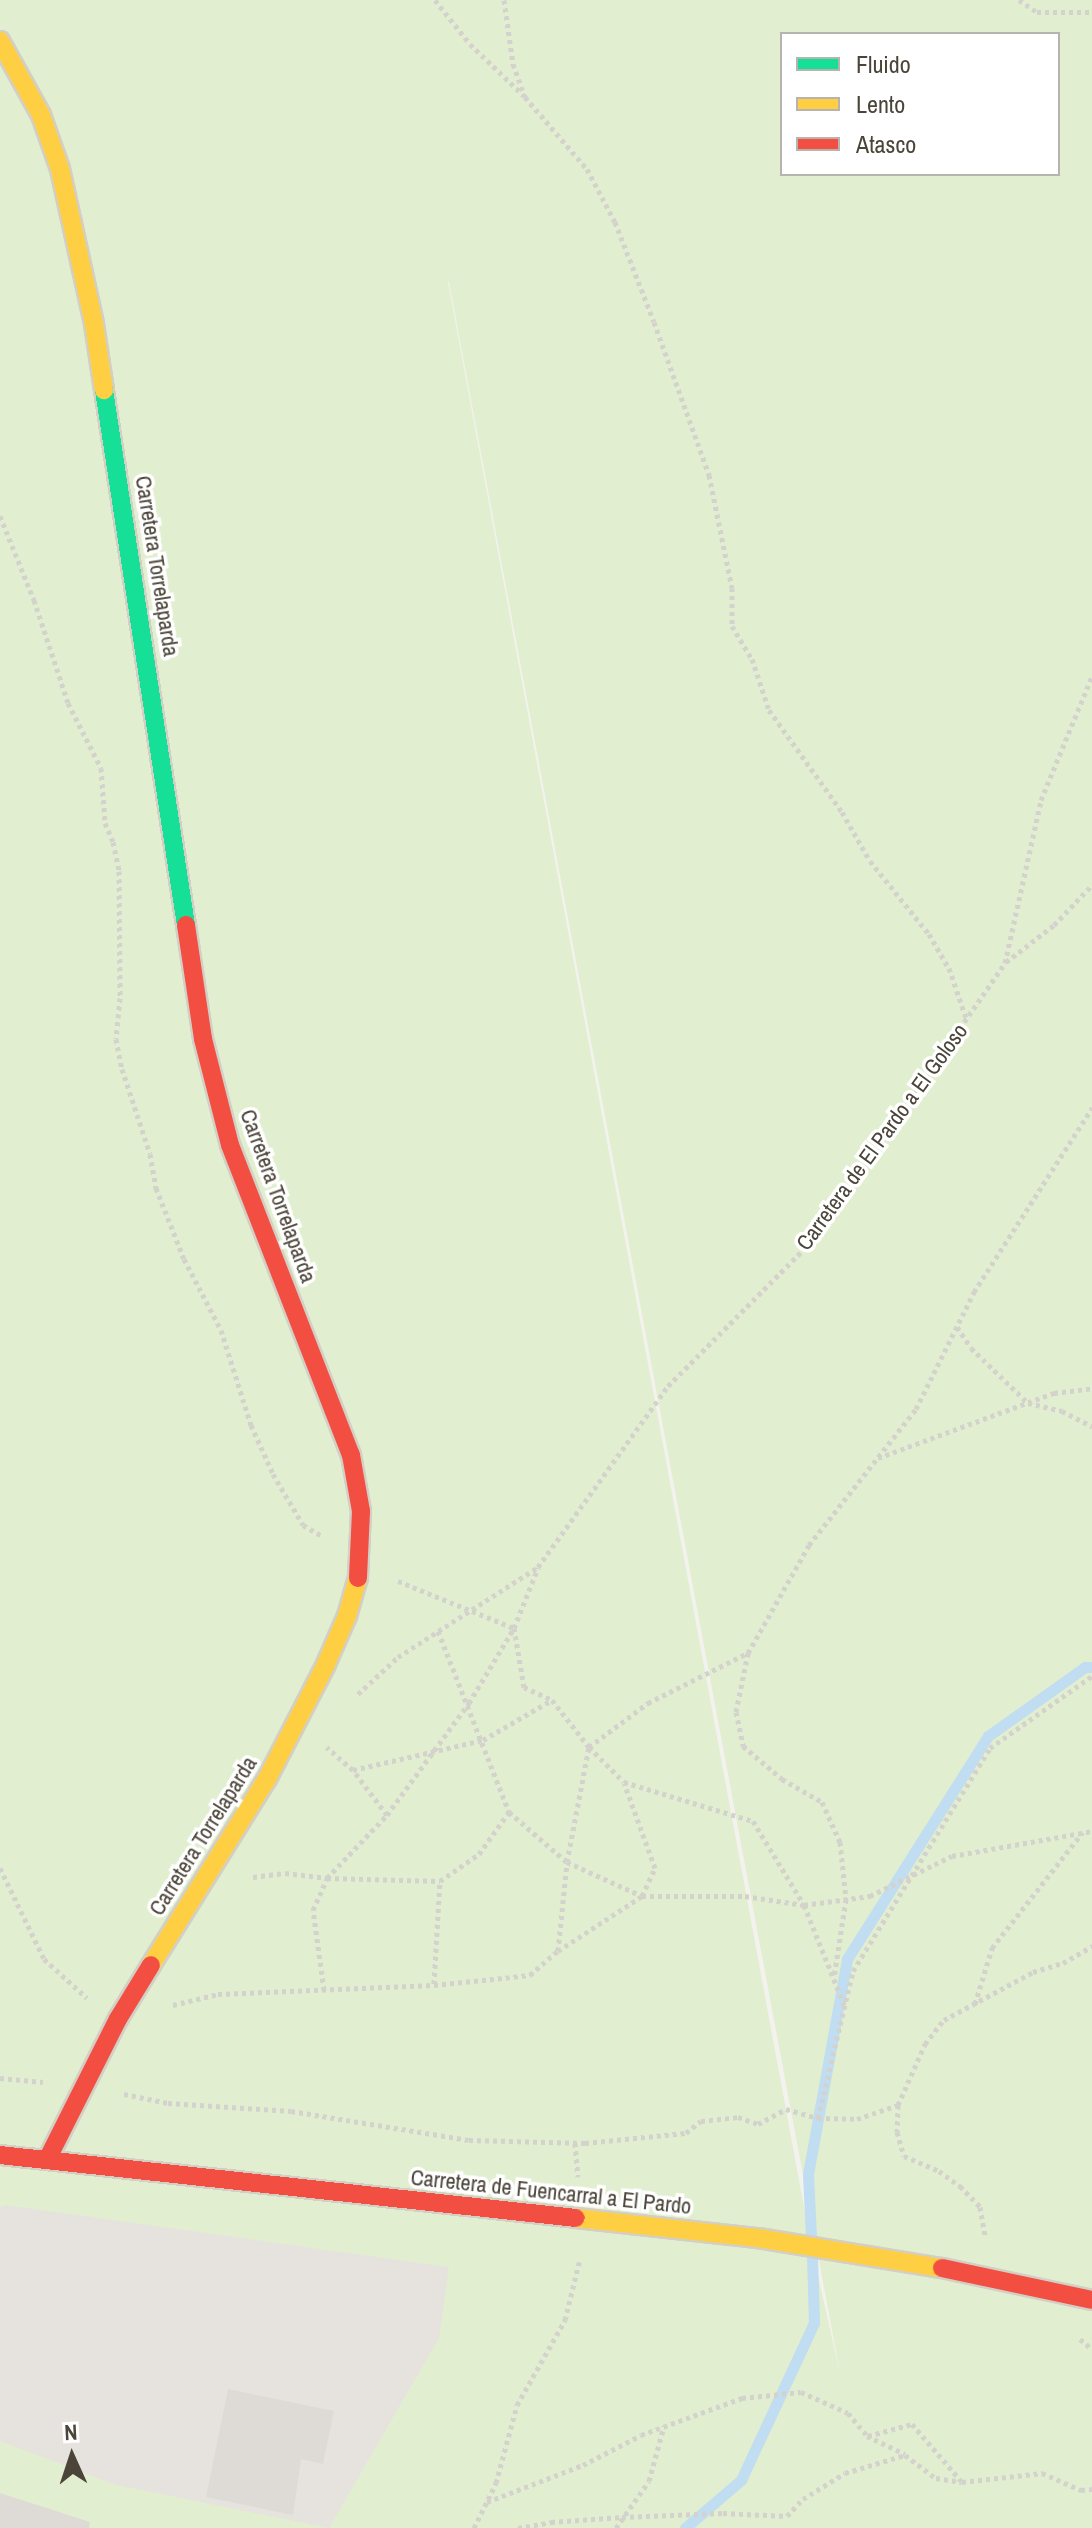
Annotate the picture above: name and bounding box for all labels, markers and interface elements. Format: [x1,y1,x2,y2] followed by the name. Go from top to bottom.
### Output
[780,32,1060,176] legend
[856,48,911,80] text: Fluido
[856,88,905,120] text: Lento
[856,128,916,160] text: Atasco
[130,474,184,658] street label: Carretera Torrelaparda
[791,1019,973,1255] street label: Carretera de El Pardo a El Goloso
[234,1106,322,1286] street label: Carretera Torrelaparda
[143,1752,263,1920] street label: Carretera Torrelaparda
[410,2164,692,2220] street label: Carretera de Fuencarral a El Pardo
[32,2416,112,2496] north arrow
[63,2417,78,2447] text: N

